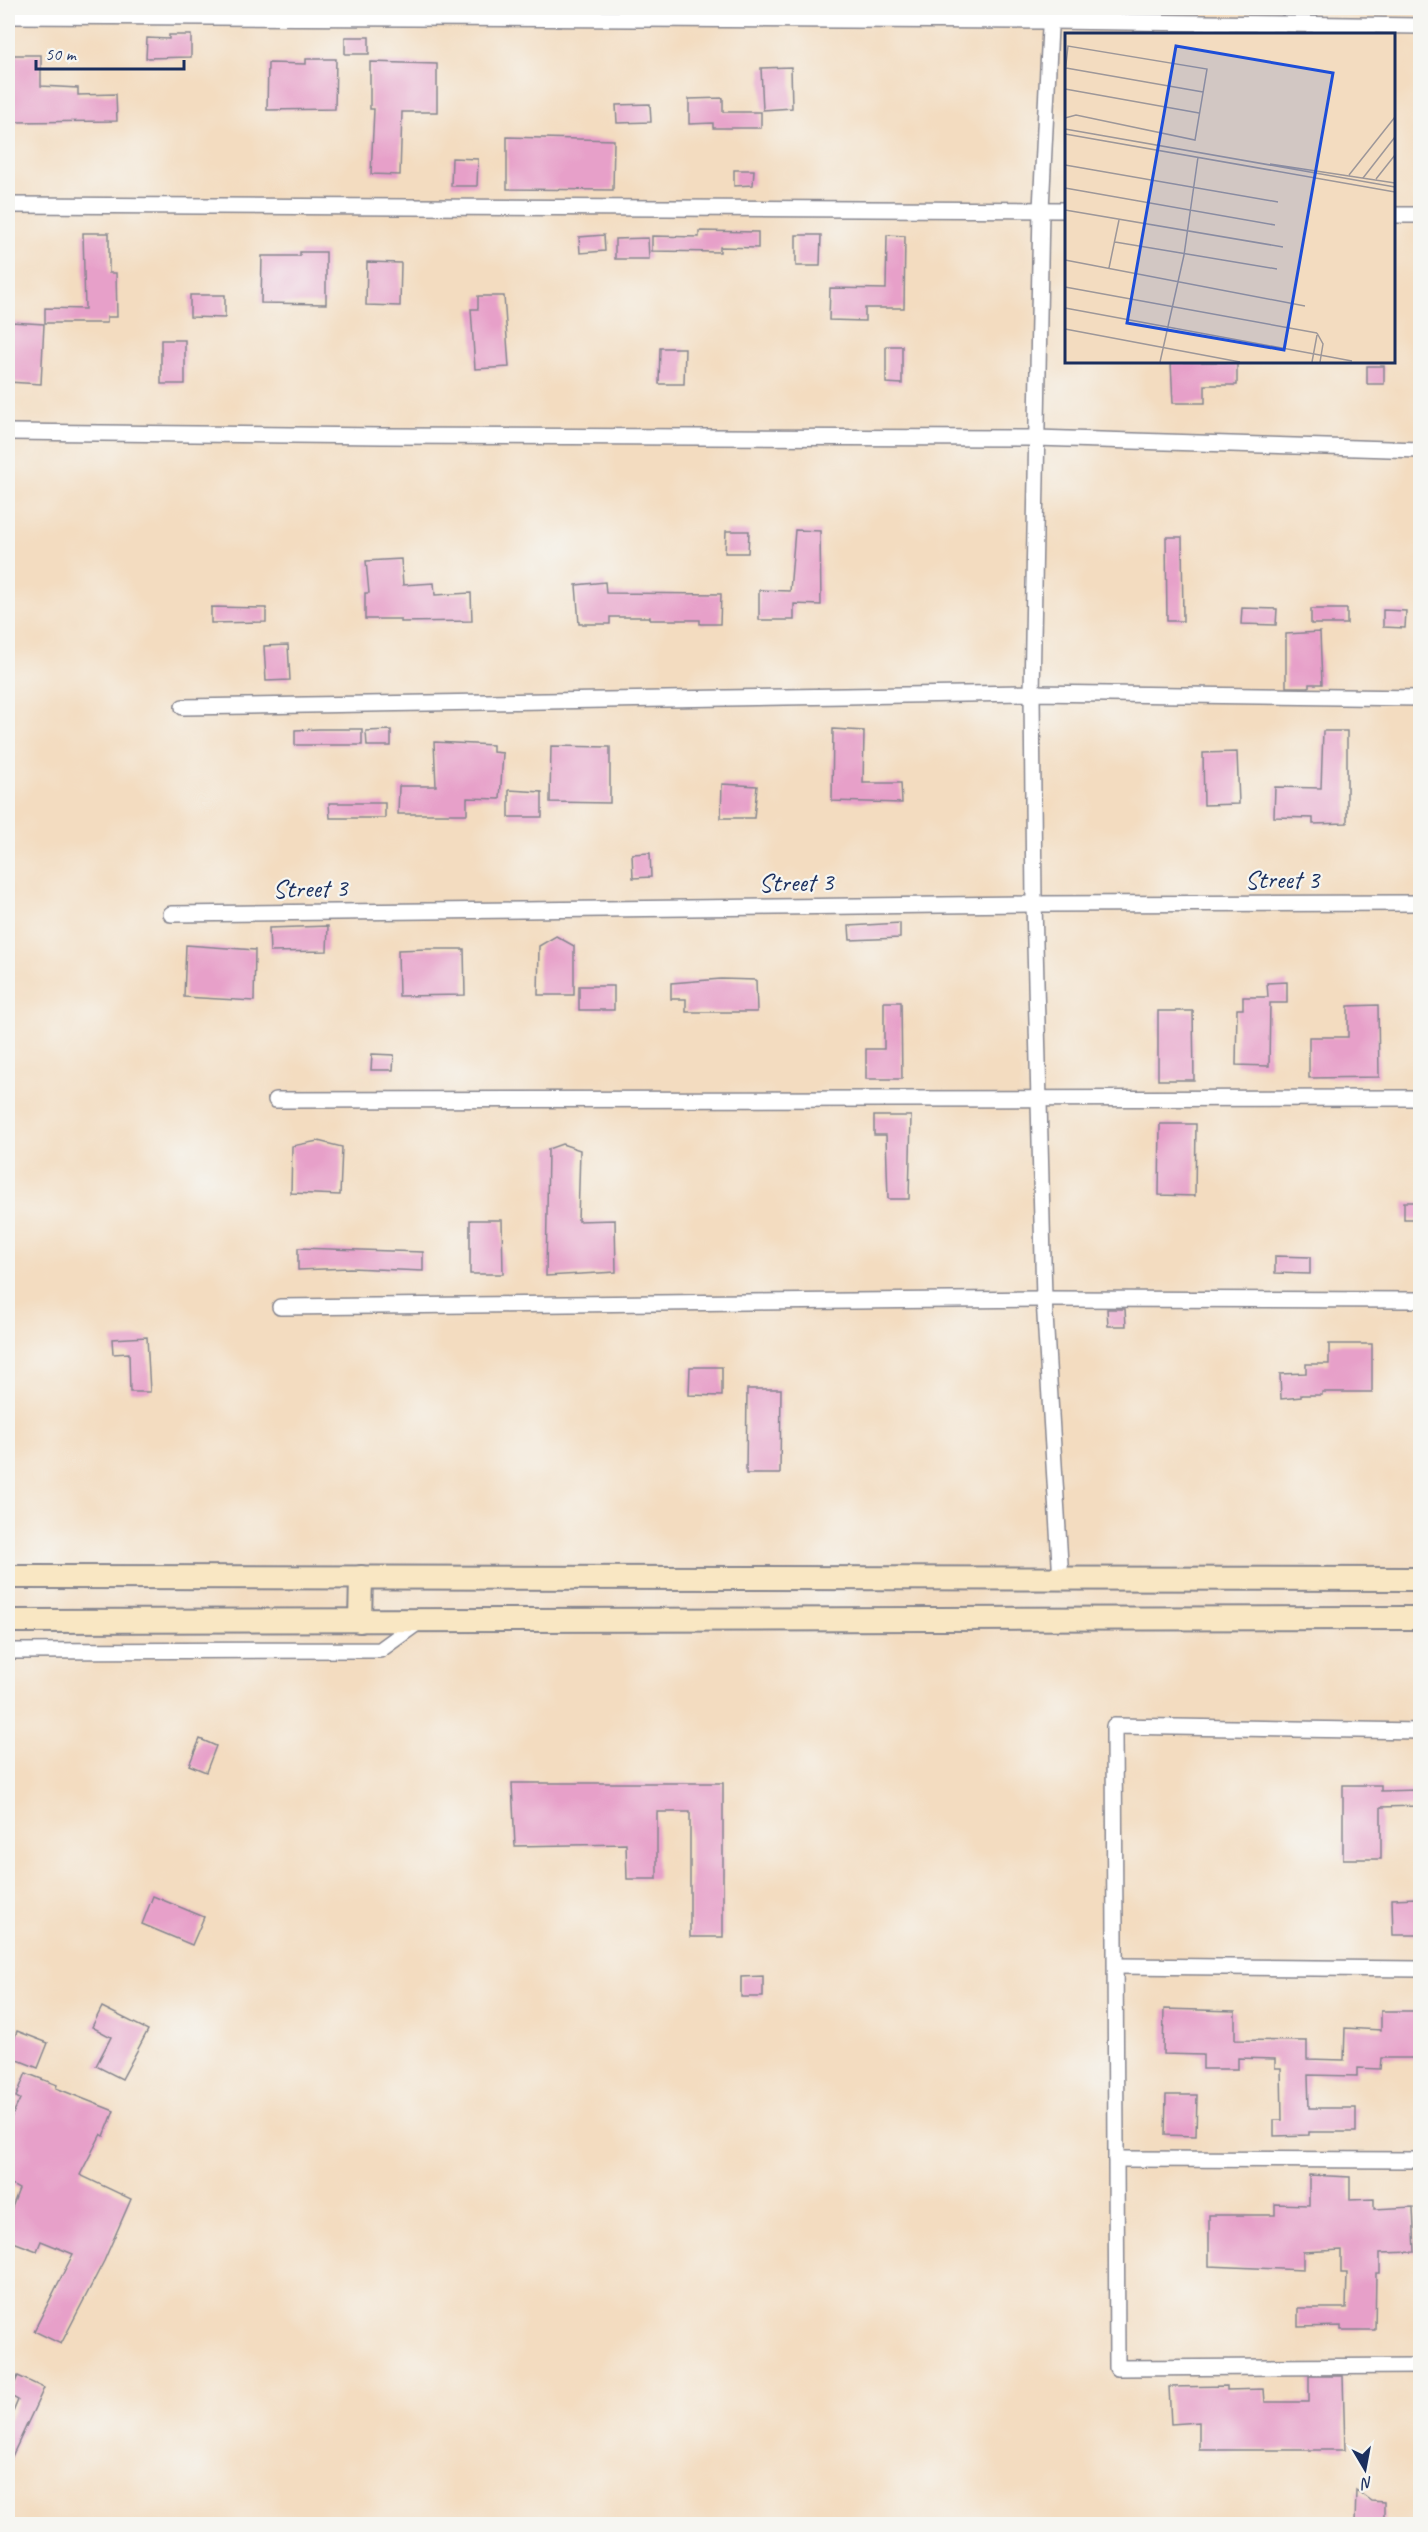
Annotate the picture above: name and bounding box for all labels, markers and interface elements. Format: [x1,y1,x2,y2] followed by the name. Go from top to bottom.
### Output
[36,33,184,71] scale bar
[1065,33,1395,363] inset map
[45,43,78,65] text: 50 m
[1245,863,1322,896] street label: Street 3
[758,865,836,900] street label: Street 3
[272,871,350,906] street label: Street 3
[1335,2439,1395,2499] north arrow
[1358,2472,1374,2494] text: N

